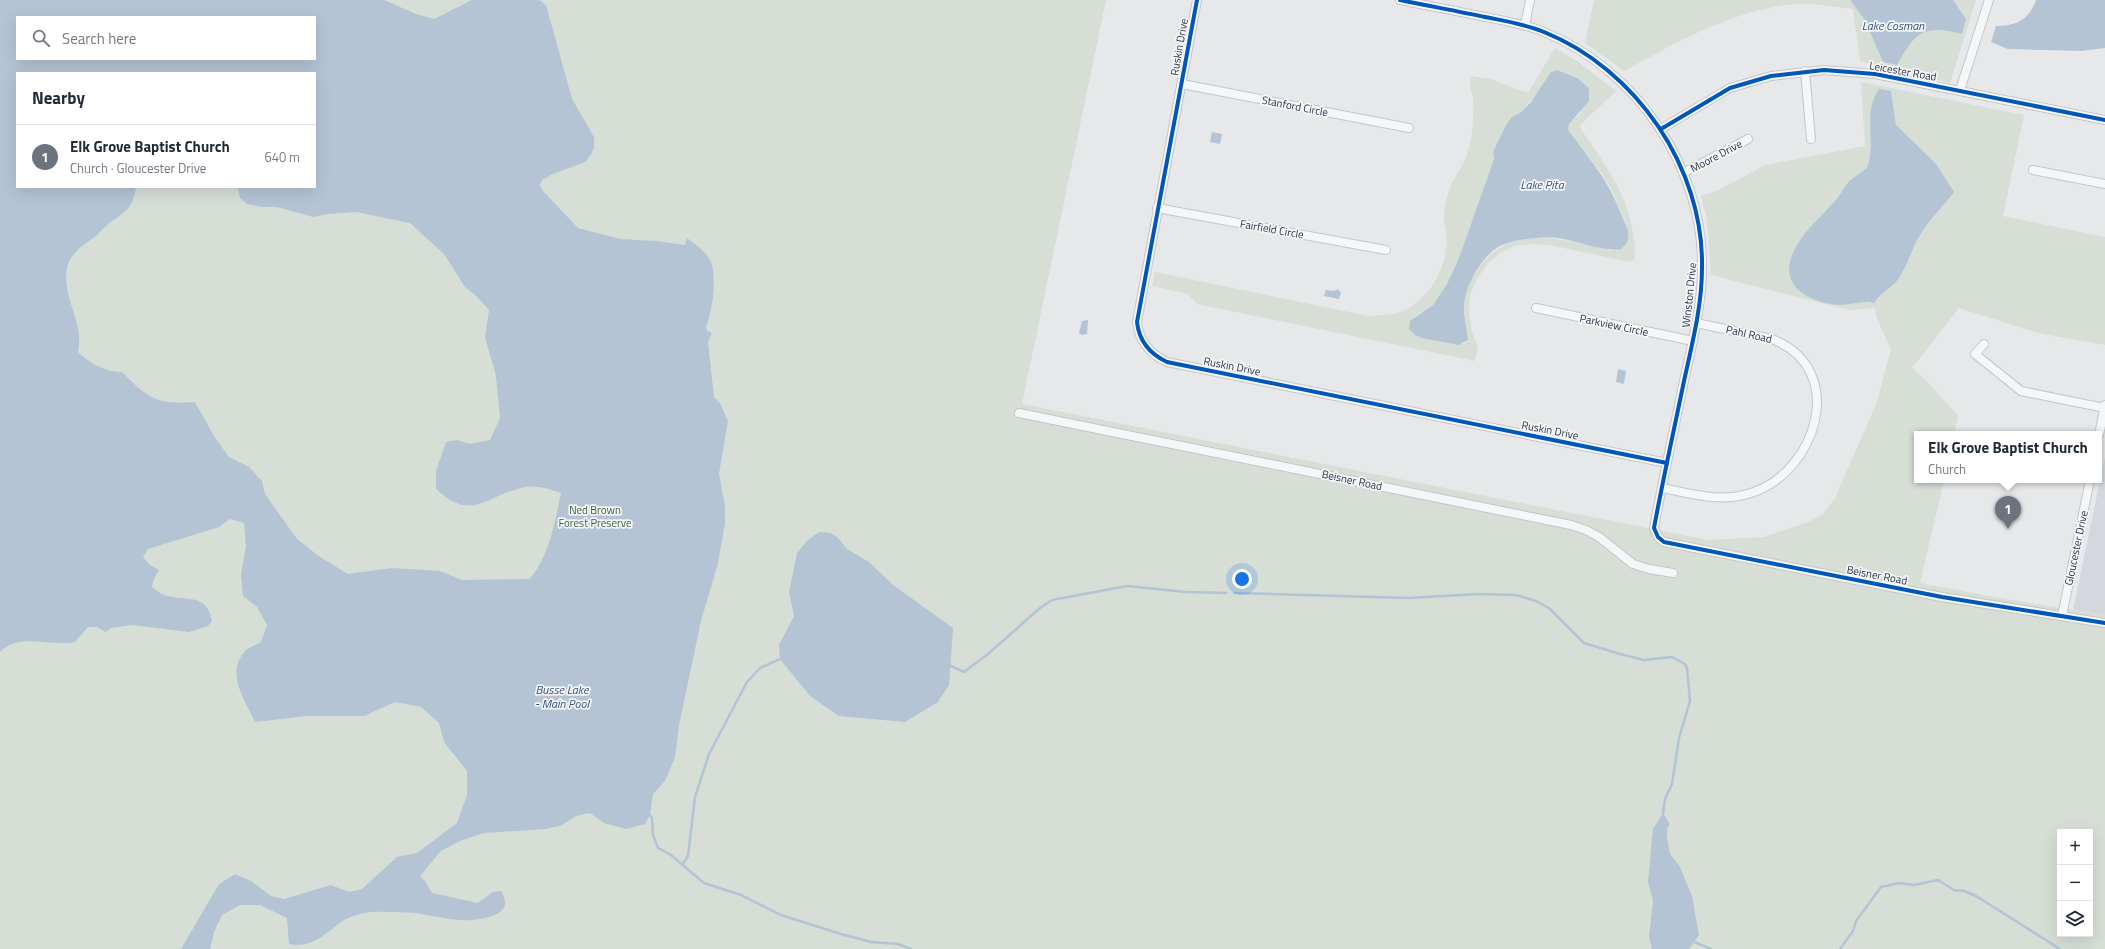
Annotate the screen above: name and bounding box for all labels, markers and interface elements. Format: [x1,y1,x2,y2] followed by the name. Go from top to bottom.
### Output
[16,16,316,60] search box
[1862,16,1925,35] water label: Lake Cosman
[1166,17,1192,77] street label: Ruskin Drive
[30,27,52,49] icon: search
[62,27,136,50] text: Search here
[1868,57,1938,85] street label: Leicester Road
[32,85,85,111] text: Nearby
[1260,92,1330,120] street label: Stanford Circle
[70,135,230,158] text: Elk Grove Baptist Church
[1687,135,1745,176] street label: Moore Drive
[41,147,49,167] text: 1
[264,147,300,167] text: 640 m
[70,158,206,178] text: Church · Gloucester Drive
[1520,175,1565,194] water label: Lake Pita
[1239,216,1306,243] street label: Fairfield Circle
[1678,261,1700,328] street label: Winston Drive
[1578,310,1650,340] street label: Parkview Circle
[1724,321,1774,347] street label: Pahl Road
[1202,353,1262,379] street label: Ruskin Drive
[1520,417,1580,443] street label: Ruskin Drive
[1914,431,2102,483] popup
[1928,436,2088,459] text: Elk Grove Baptist Church
[1928,459,1966,479] text: Church
[1320,466,1384,494] street label: Beisner Road
[1995,496,2021,529] pin: 1
[558,502,632,531] park label: Ned Brown Forest Preserve
[2060,509,2092,587] street label: Gloucester Drive
[1845,561,1909,589] street label: Beisner Road
[1232,569,1252,589] your location
[535,680,590,713] water label: Busse Lake - Main Pool
[2057,829,2093,937] map controls
[2057,829,2093,865] button: +
[2057,865,2093,901] button: −
[2057,901,2093,937] button: layers

